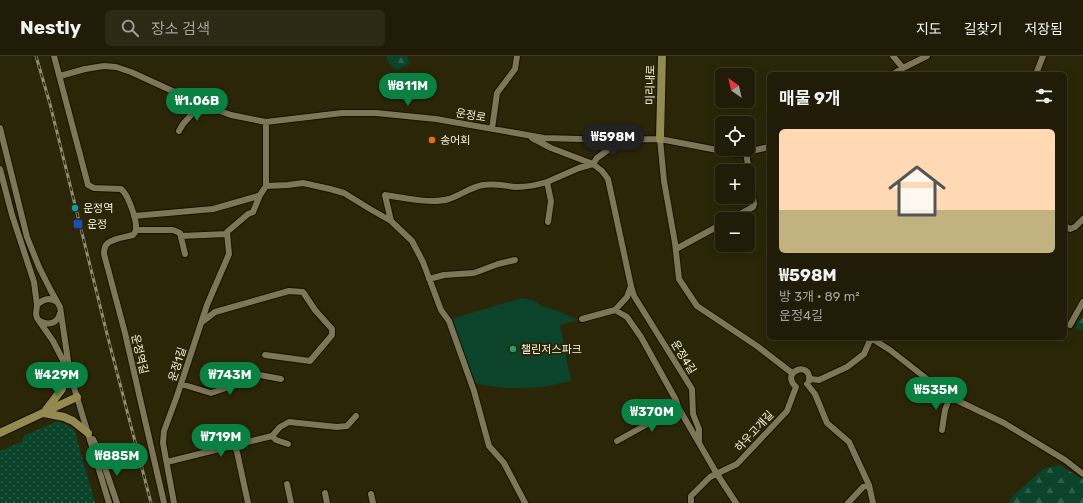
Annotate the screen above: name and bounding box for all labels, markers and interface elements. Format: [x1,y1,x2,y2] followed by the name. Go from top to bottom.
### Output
[105,10,385,46] search box
[20,16,81,39] text: Nestly
[119,17,141,39] icon: search
[151,20,210,38] text: 장소 검색
[916,21,942,38] text: 지도
[964,21,1002,38] text: 길찾기
[1024,21,1063,38] text: 저장됨
[644,65,657,105] street label: 미리내로
[715,68,755,108] north arrow
[715,68,755,252] map controls
[380,73,436,107] pin: ₩811M
[388,78,428,93] text: ₩811M
[1033,85,1055,107] icon: filters
[164,88,230,122] pin: ₩1.06B
[779,88,840,108] text: 매물 9개
[175,93,219,108] text: ₩1.06B
[455,106,487,125] street label: 운정로
[715,116,755,156] button: locate
[585,124,641,158] pin: ₩598M
[591,129,635,144] text: ₩598M
[440,134,470,147] place label: 송어회
[427,135,437,145] marker: 송어회
[881,155,953,227] icon: home
[715,164,755,204] button: +
[83,202,113,215] place label: 운정역
[70,203,80,213] marker: 운정역
[715,212,755,252] button: −
[72,218,84,230] marker: 운정
[87,218,107,231] place label: 운정
[779,265,837,285] text: ₩598M
[779,289,860,304] text: 방 3개 · 89 m²
[779,308,823,323] text: 운정4길
[129,333,150,375] street label: 운정역길
[668,338,699,376] street label: 운정4길
[521,343,582,356] place label: 챌린저스파크
[508,344,518,354] marker: 챌린저스파크
[166,345,189,383] street label: 운정1길
[29,362,85,396] pin: ₩429M
[202,362,258,396] pin: ₩743M
[35,367,79,382] text: ₩429M
[209,367,251,382] text: ₩743M
[908,377,964,411] pin: ₩535M
[914,382,958,397] text: ₩535M
[624,399,680,433] pin: ₩370M
[630,404,674,419] text: ₩370M
[732,408,776,454] street label: 하우고개길
[193,424,249,458] pin: ₩719M
[201,429,241,444] text: ₩719M
[89,443,145,477] pin: ₩885M
[95,448,139,463] text: ₩885M

